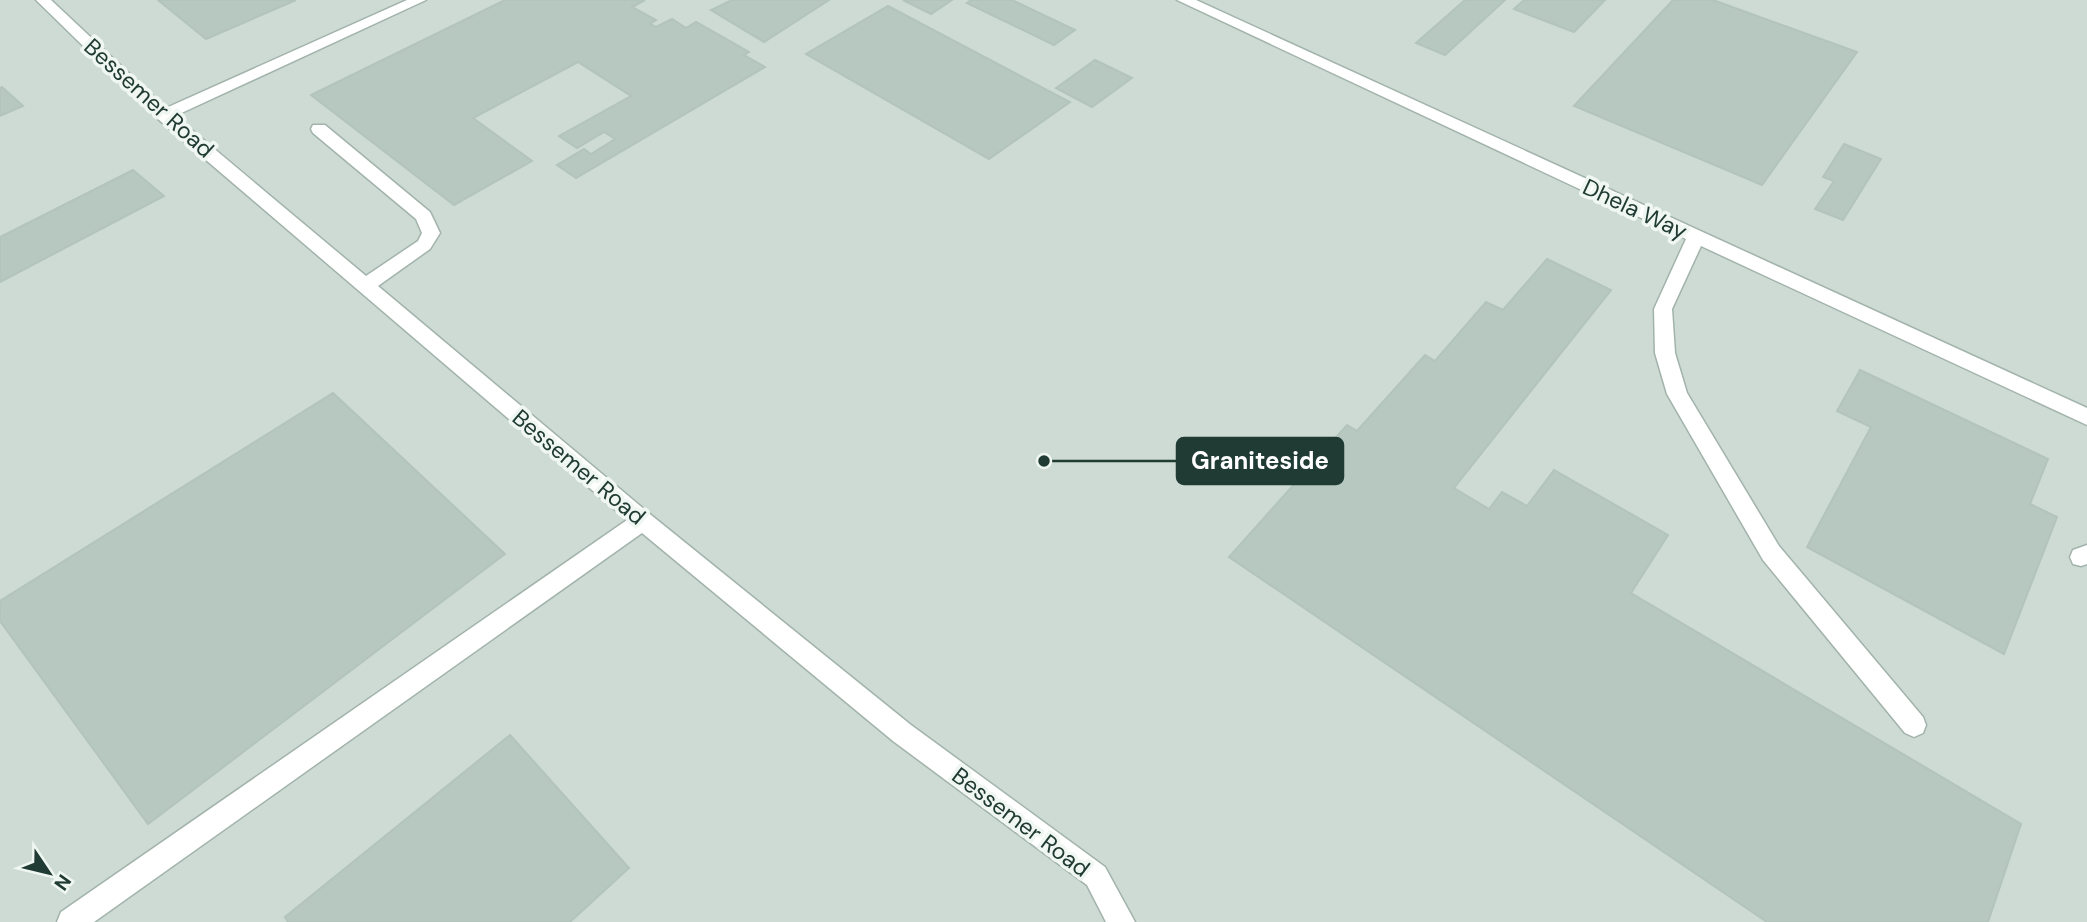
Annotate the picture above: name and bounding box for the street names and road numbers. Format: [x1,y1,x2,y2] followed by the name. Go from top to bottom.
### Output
[78,32,220,164] street label: Bessemer Road
[1578,172,1692,246] street label: Dhela Way
[506,403,652,531] street label: Bessemer Road
[946,760,1096,884] street label: Bessemer Road

